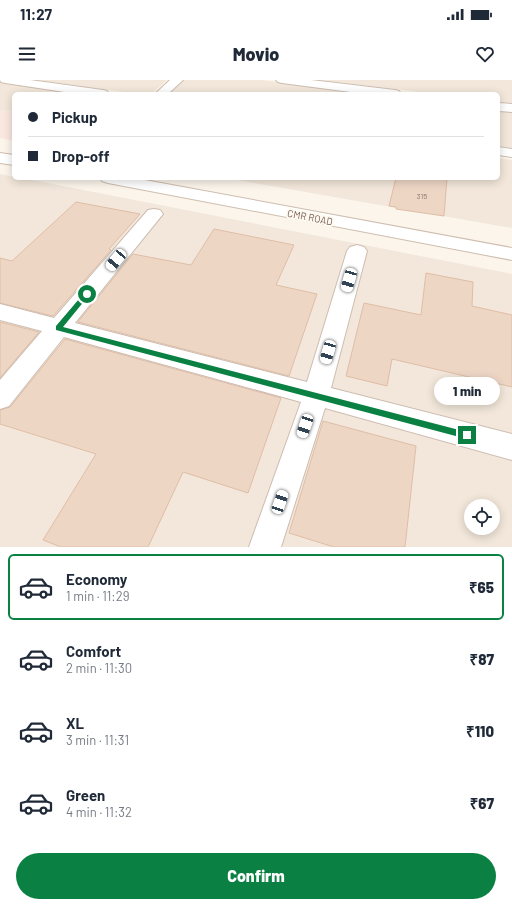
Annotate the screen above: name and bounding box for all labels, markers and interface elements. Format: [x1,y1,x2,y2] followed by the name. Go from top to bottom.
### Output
[20,5,52,23] text: 11:27
[16,43,38,65] icon: menu
[233,43,279,65] text: Movio
[474,43,496,65] icon: heart
[52,108,98,126] text: Pickup
[52,147,110,165] text: Drop-off
[417,191,427,201] house number: 315
[286,207,334,227] street label: CMR ROAD
[104,247,128,273] car
[340,267,358,293] car
[78,285,96,303] route start
[319,339,337,365] car
[434,377,500,405] callout: 1 min
[453,383,481,399] text: 1 min
[295,413,315,439] car
[458,426,476,444] route end
[270,489,290,515] car
[464,499,500,535] map controls
[464,499,500,535] button: locate
[18,569,54,605] icon: car
[66,570,127,588] text: Economy
[469,578,494,596] text: ₹65
[66,588,129,604] text: 1 min · 11:29
[18,641,54,677] icon: car
[66,642,121,660] text: Comfort
[470,650,494,668] text: ₹87
[66,660,132,676] text: 2 min · 11:30
[18,713,54,749] icon: car
[66,714,84,732] text: XL
[466,722,494,740] text: ₹110
[66,732,129,748] text: 3 min · 11:31
[18,785,54,821] icon: car
[66,786,105,804] text: Green
[470,794,494,812] text: ₹67
[66,804,132,820] text: 4 min · 11:32
[16,853,496,899] button: Confirm

